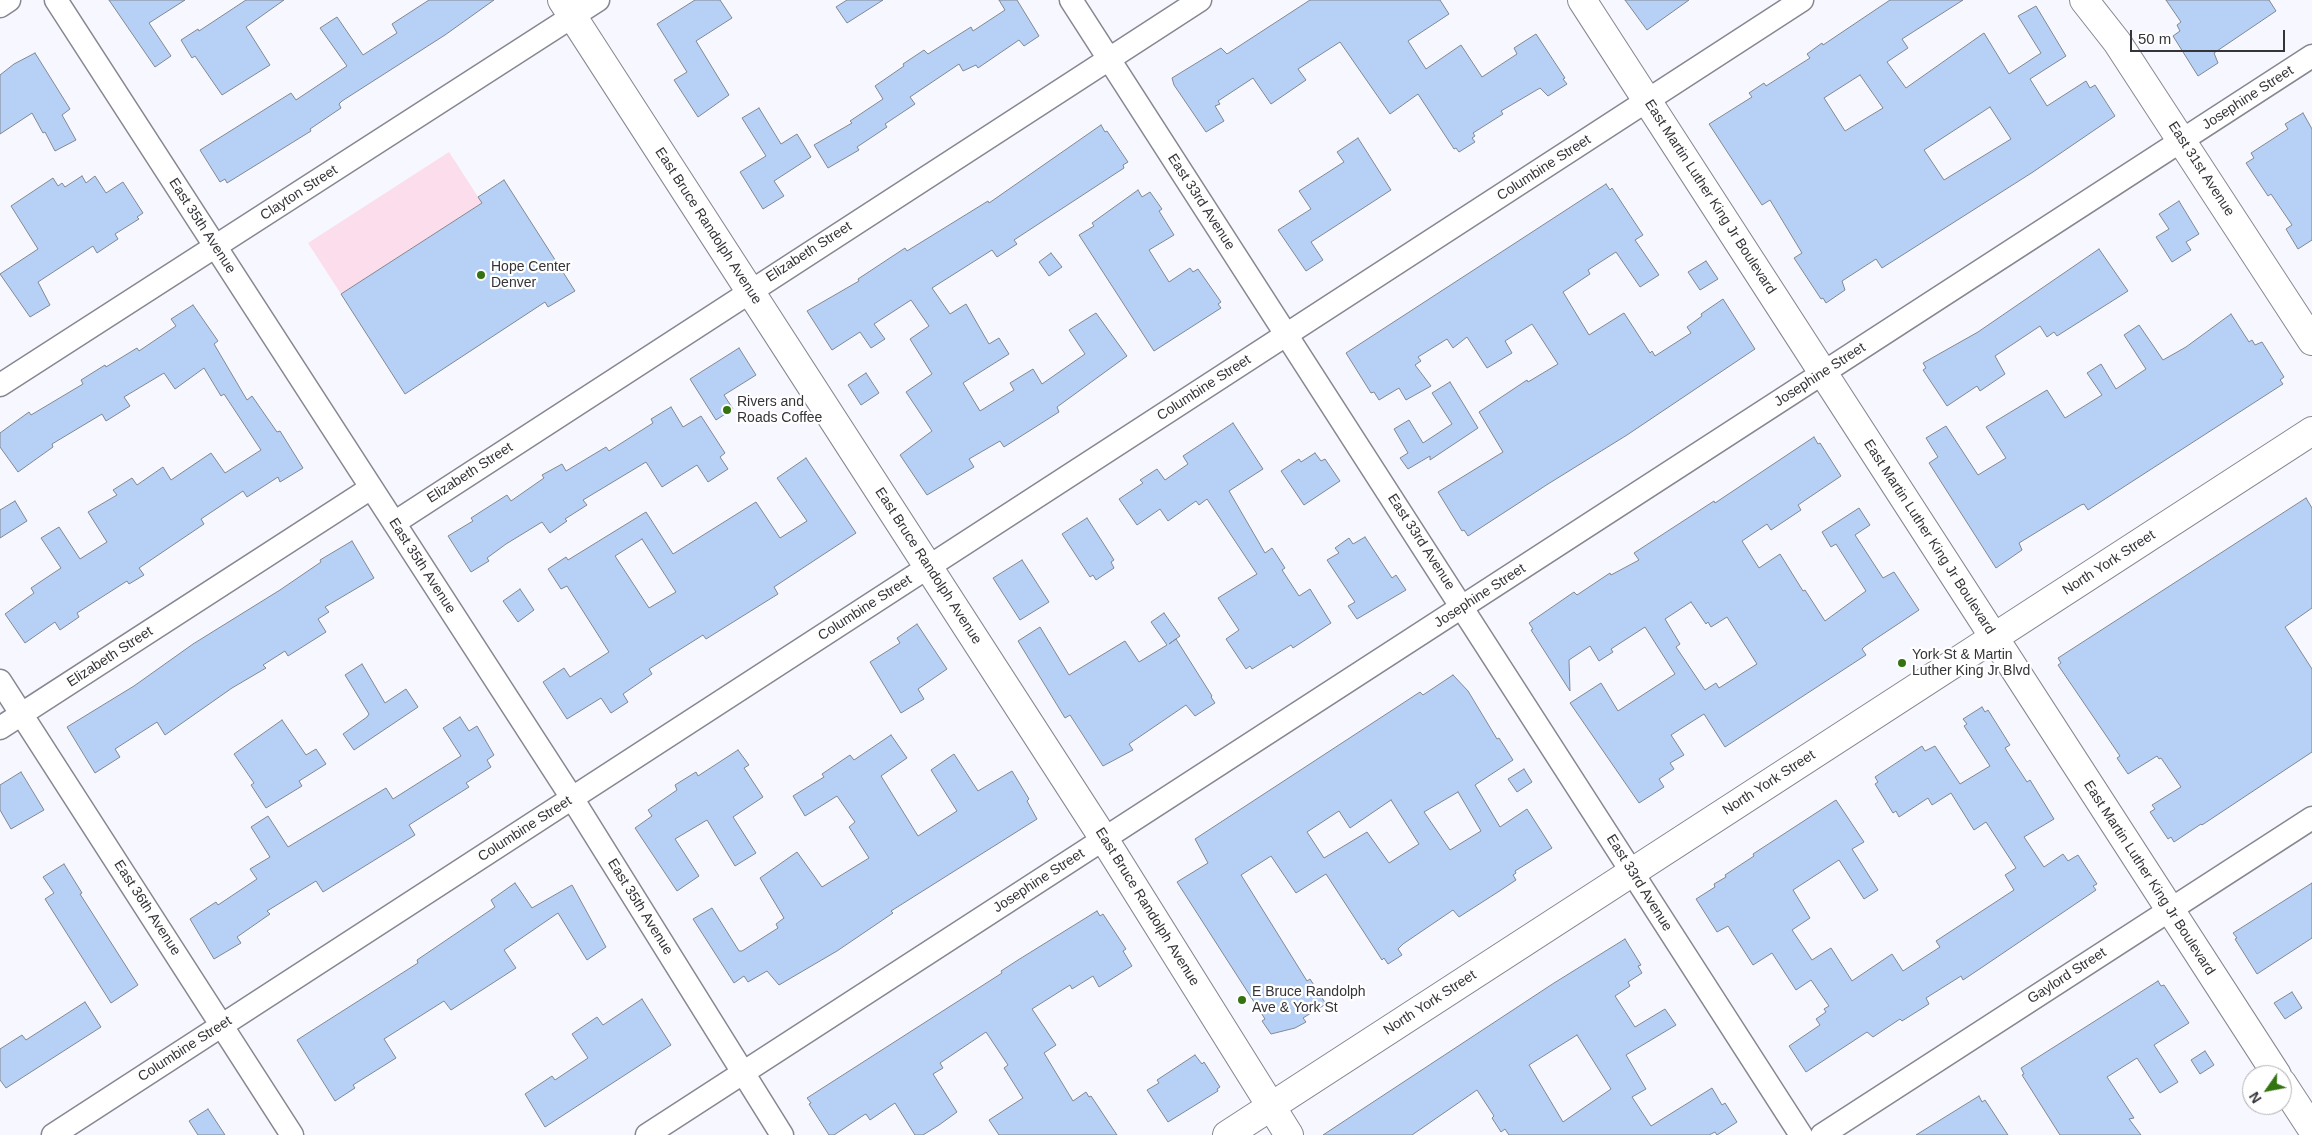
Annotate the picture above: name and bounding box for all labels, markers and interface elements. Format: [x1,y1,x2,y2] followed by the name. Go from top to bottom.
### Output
[2132,20,2287,52] scale bar
[2138,30,2171,47] text: 50 m
[2199,62,2297,134] street label: Josephine Street
[1641,96,1779,298] street label: East Martin Luther King Jr Boulevard
[2164,119,2238,219] street label: East 31st Avenue
[1494,131,1594,205] street label: Columbine Street
[651,145,765,307] street label: East Bruce Randolph Avenue
[1164,151,1238,253] street label: East 33rd Avenue
[257,162,341,224] street label: Clayton Street
[165,175,239,277] street label: East 35th Avenue
[763,218,855,286] street label: Elizabeth Street
[491,259,570,292] place label: Hope Center Denver
[475,269,487,281] marker: Hope Center Denver
[1771,339,1869,411] street label: Josephine Street
[1154,351,1254,425] street label: Columbine Street
[737,394,822,427] place label: Rivers and Roads Coffee
[721,404,733,416] marker: Rivers and Roads Coffee
[1860,436,1998,638] street label: East Martin Luther King Jr Boulevard
[424,439,516,507] street label: Elizabeth Street
[871,485,985,647] street label: East Bruce Randolph Avenue
[1384,491,1458,593] street label: East 33rd Avenue
[385,515,459,617] street label: East 35th Avenue
[2060,527,2158,599] street label: North York Street
[1431,560,1529,632] street label: Josephine Street
[815,571,915,645] street label: Columbine Street
[64,623,156,691] street label: Elizabeth Street
[1912,647,2030,680] place label: York St & Martin Luther King Jr Blvd
[1896,657,1908,669] marker: York St & Martin Luther King Jr Blvd
[1720,747,1818,819] street label: North York Street
[2080,777,2218,979] street label: East Martin Luther King Jr Boulevard
[475,792,575,866] street label: Columbine Street
[1091,825,1203,989] street label: East Bruce Randolph Avenue
[1602,831,1676,935] street label: East 33rd Avenue
[990,845,1088,917] street label: Josephine Street
[604,856,676,958] street label: East 35th Avenue
[110,857,184,959] street label: East 36th Avenue
[2025,944,2109,1008] street label: Gaylord Street
[1381,967,1479,1039] street label: North York Street
[1252,984,1366,1016] place label: E Bruce Randolph Ave & York St
[1236,994,1248,1006] marker: E Bruce Randolph Ave & York St
[135,1012,235,1086] street label: Columbine Street
[2242,1065,2292,1115] north arrow
[2246,1089,2265,1106] text: N

